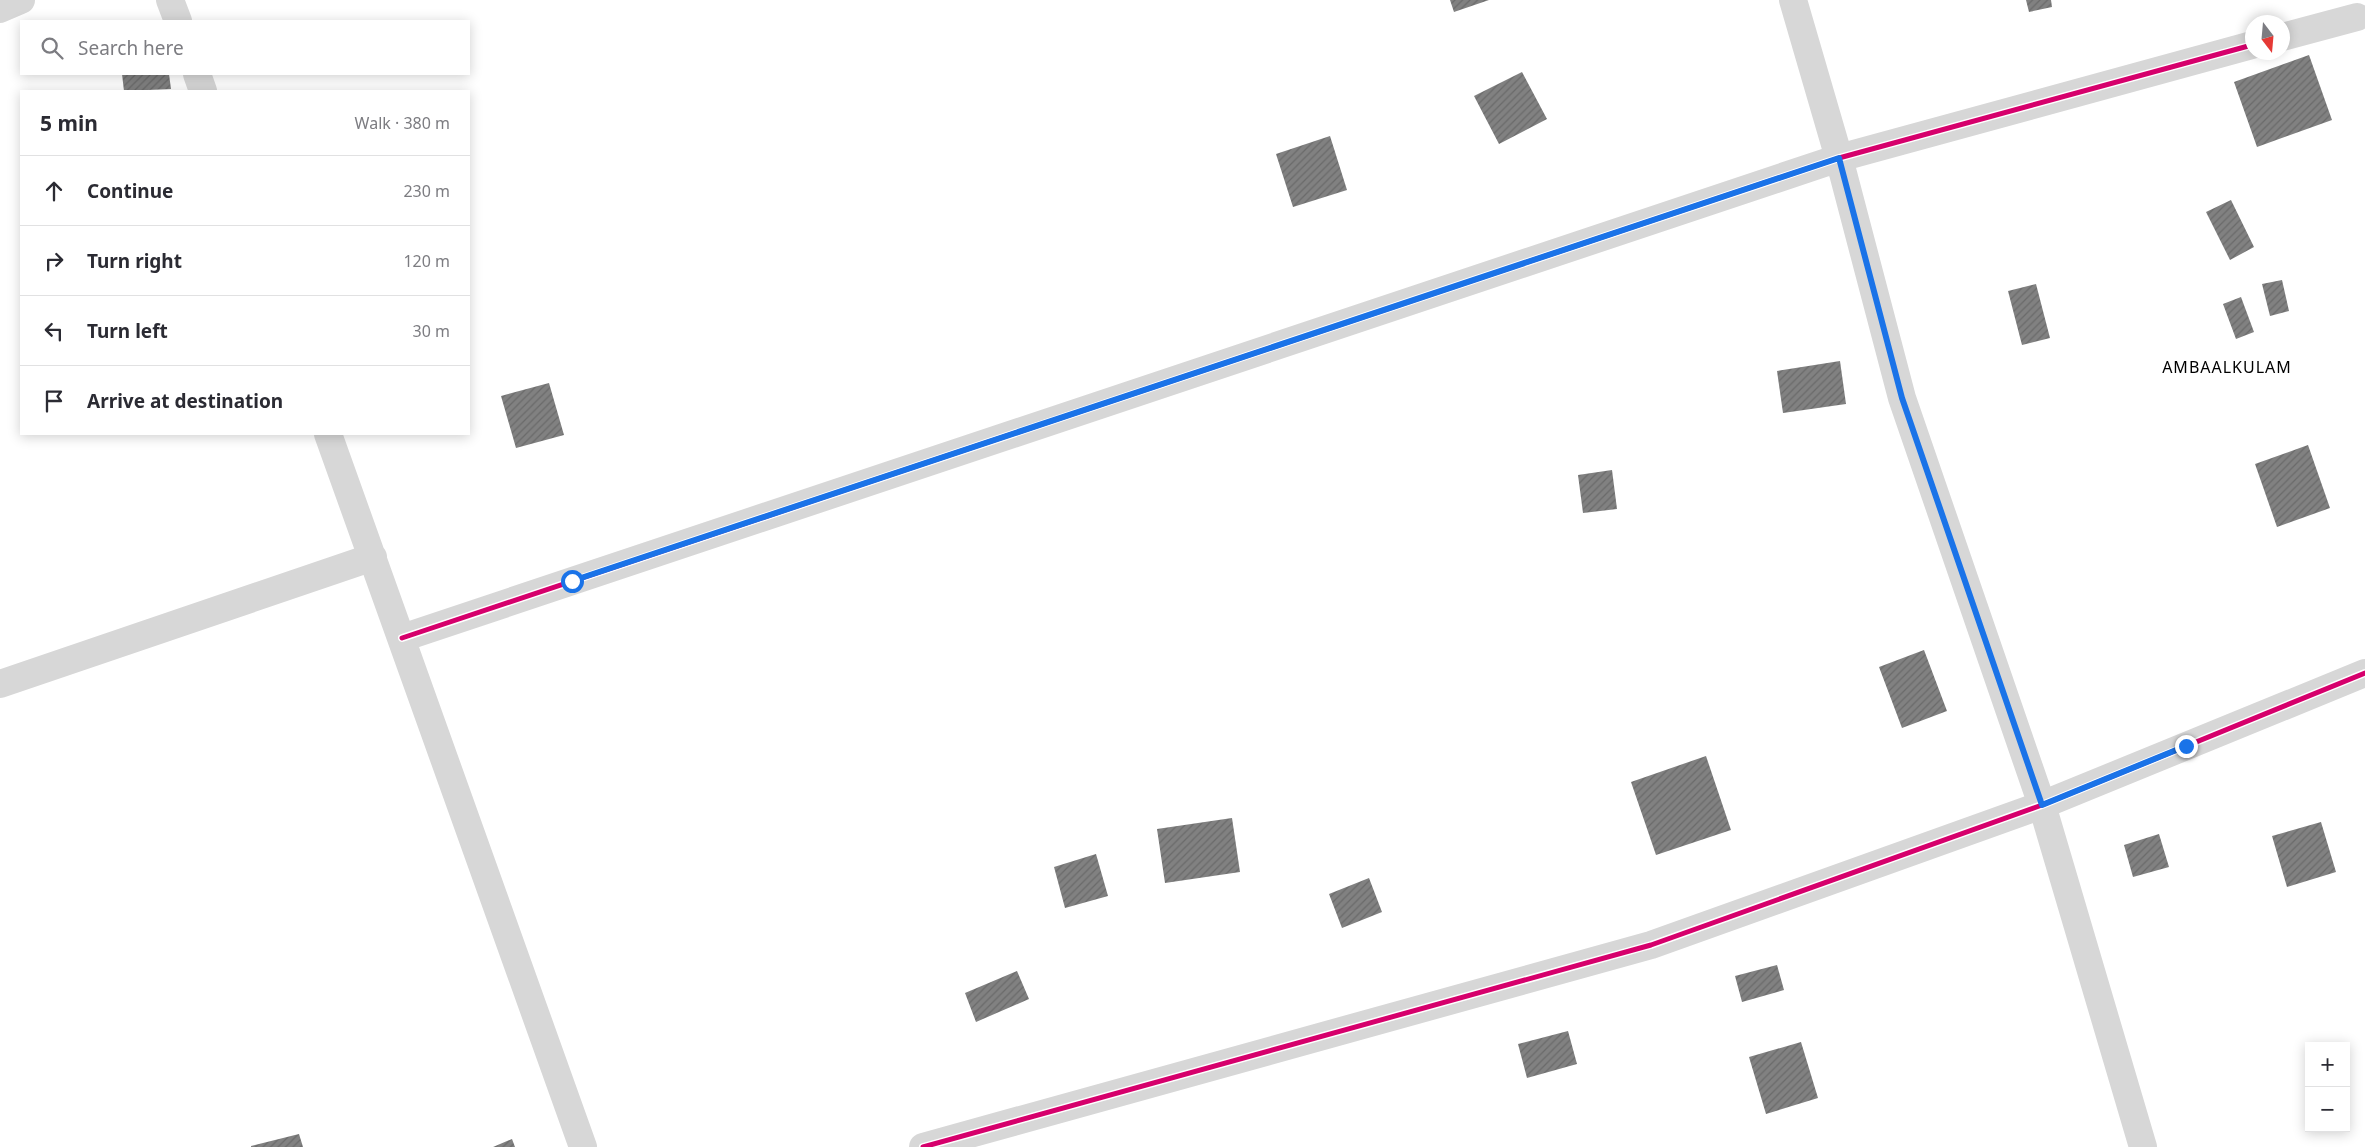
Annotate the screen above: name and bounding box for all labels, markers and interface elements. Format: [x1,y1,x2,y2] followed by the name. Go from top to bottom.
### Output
[2245,15,2290,60] north arrow
[20,20,470,75] search box
[38,34,66,62] icon: search
[78,35,184,61] text: Search here
[40,109,98,137] text: 5 min
[355,112,450,134] text: Walk · 380 m
[40,177,68,205] icon: ahead
[87,178,173,204] text: Continue
[403,180,450,202] text: 230 m
[40,247,68,275] icon: right
[87,248,182,274] text: Turn right
[403,250,450,272] text: 120 m
[40,317,68,345] icon: left
[87,318,168,344] text: Turn left
[413,320,450,342] text: 30 m
[2162,356,2292,378] district label: AMBAALKULAM
[40,387,68,415] icon: arrive
[87,388,283,414] text: Arrive at destination
[561,570,584,593] route start
[2175,735,2198,758] route end
[2305,1042,2350,1132] map controls
[2305,1042,2350,1087] button: +
[2305,1087,2350,1132] button: −

